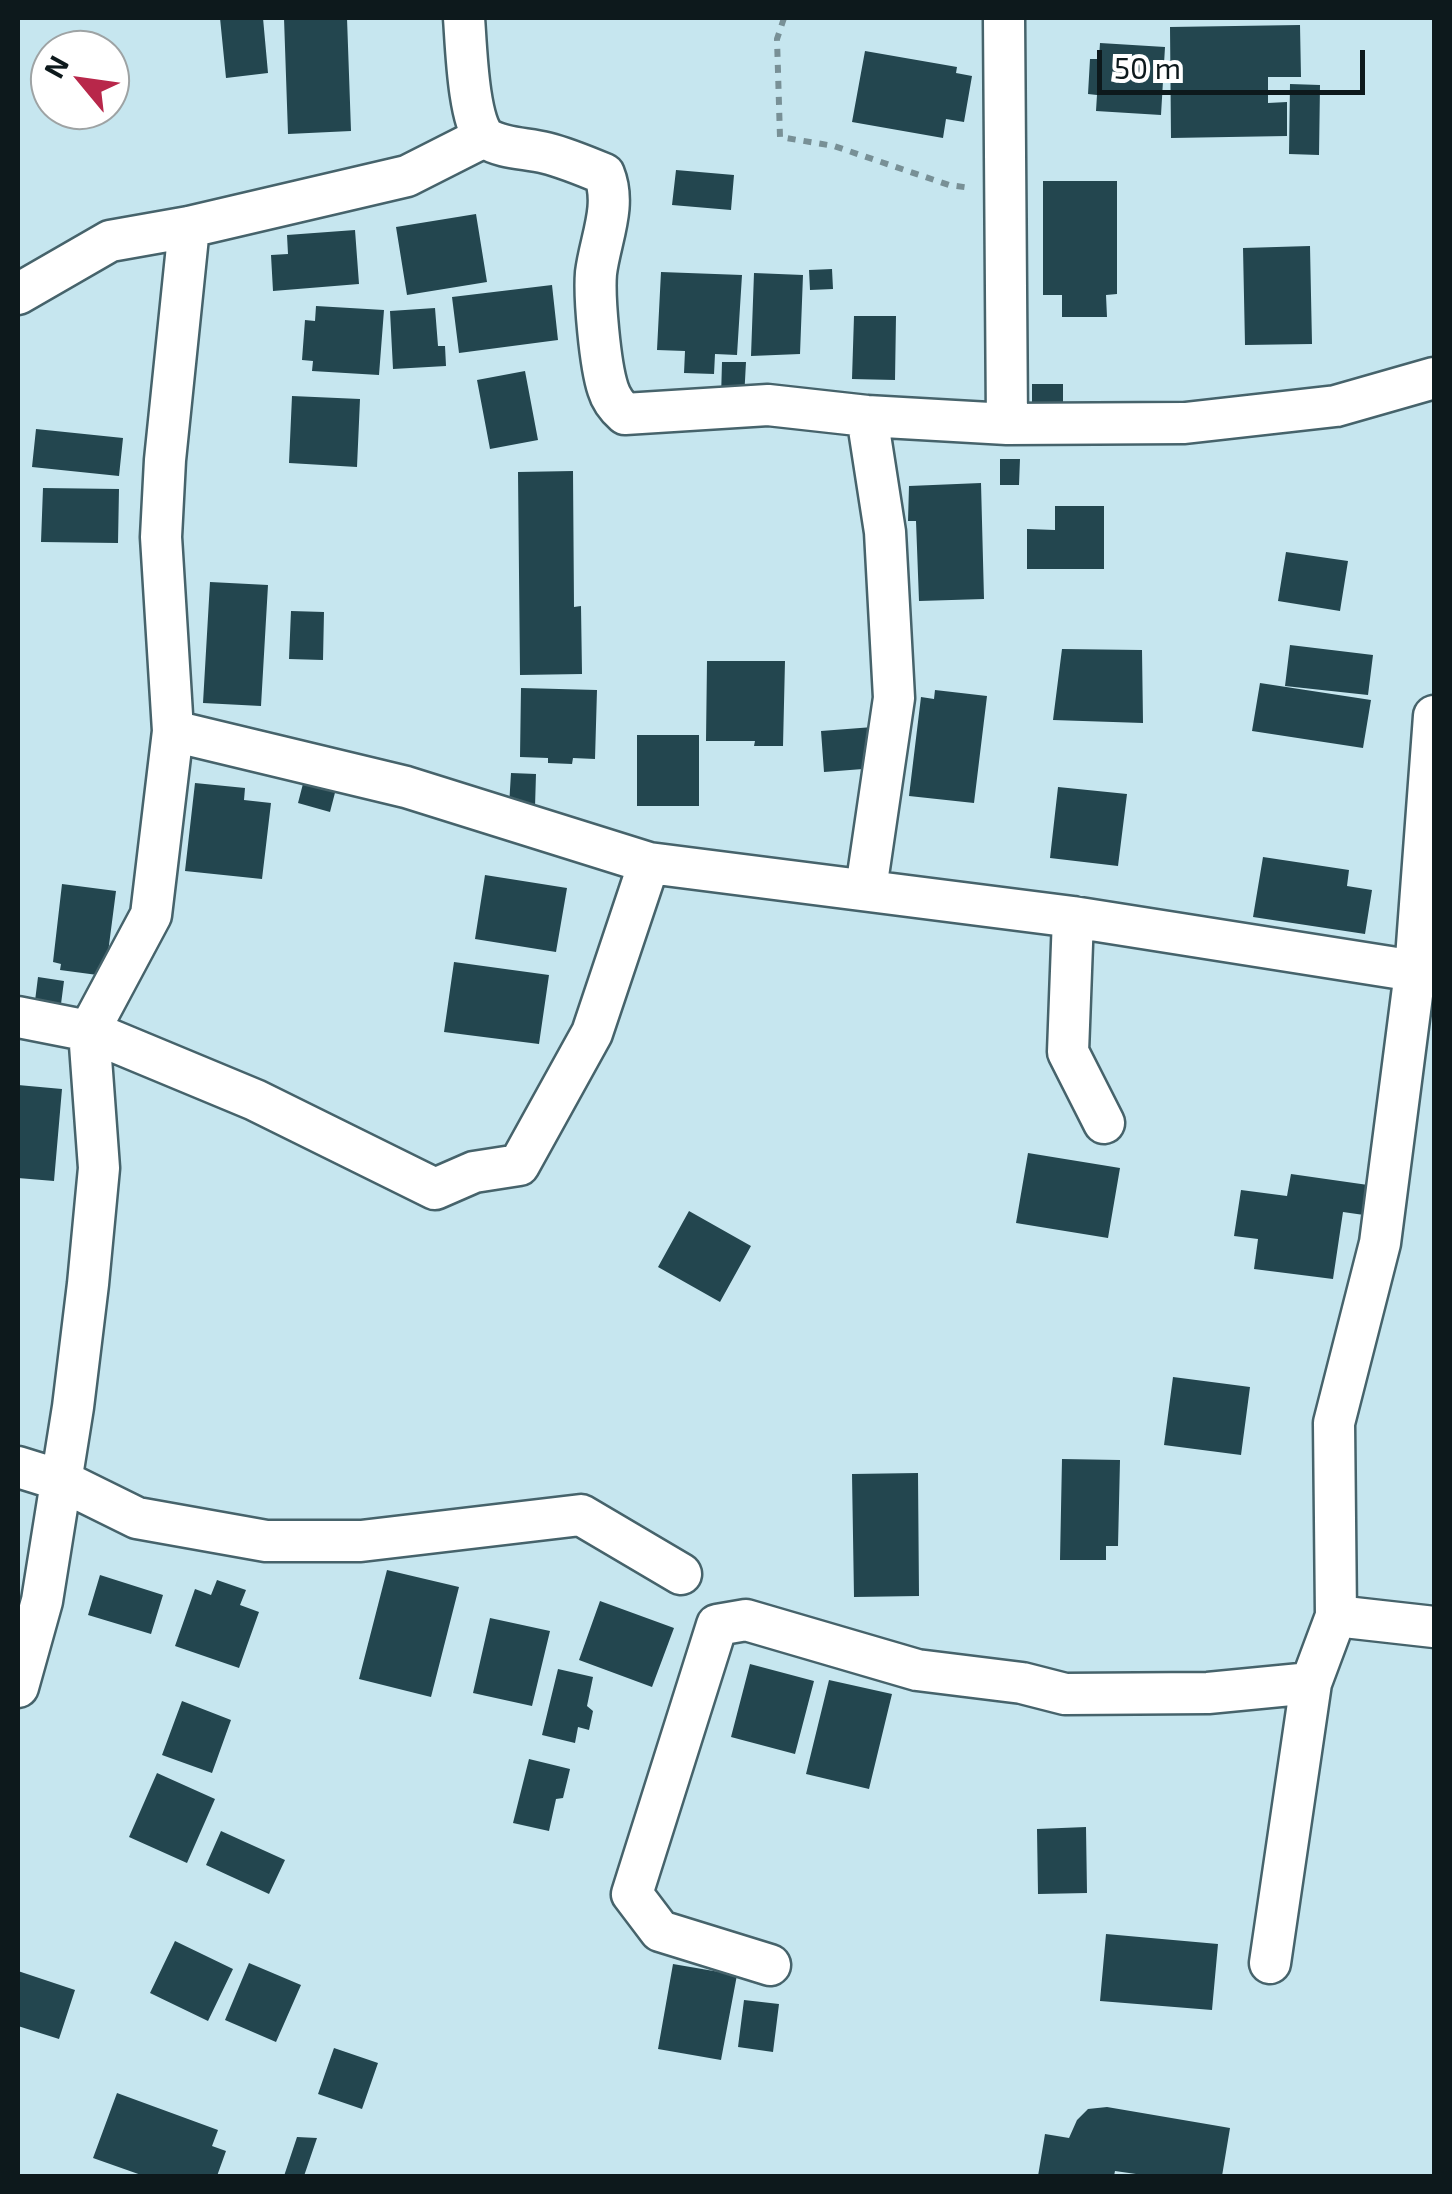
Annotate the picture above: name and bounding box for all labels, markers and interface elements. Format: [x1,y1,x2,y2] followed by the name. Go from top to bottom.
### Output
[30,30,130,130] north arrow
[1102,30,1370,92] scale bar
[36,49,75,84] text: N
[1114,49,1181,85] text: 50 m

